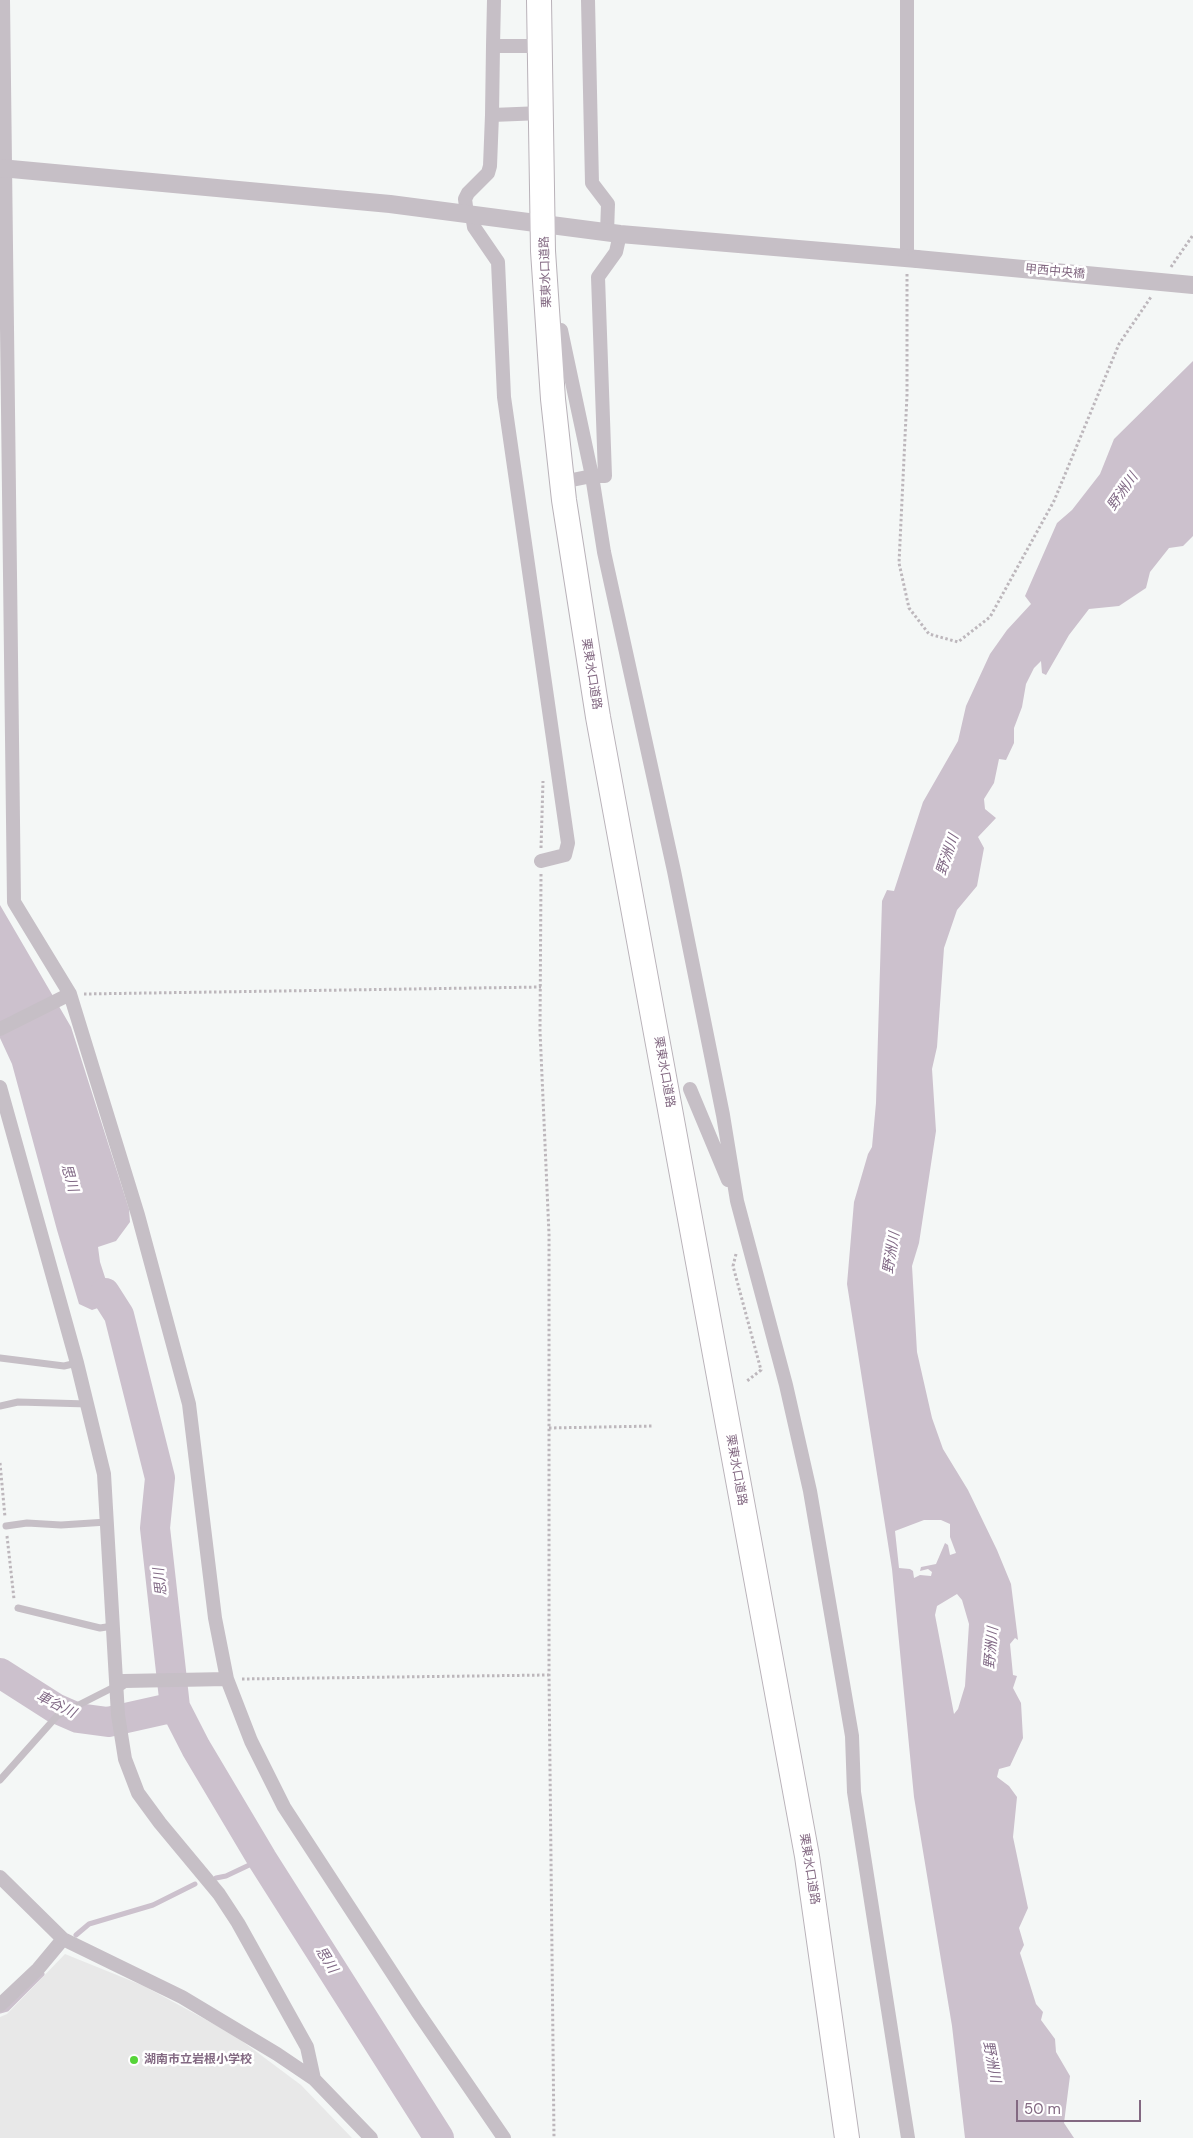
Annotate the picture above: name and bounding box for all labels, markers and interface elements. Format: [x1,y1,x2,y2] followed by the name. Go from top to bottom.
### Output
[538,236,554,308] street label: 栗東水口道路
[1024,262,1086,282] street label: 甲西中央橋
[1104,470,1142,514] water label: 野洲川
[578,637,604,711] street label: 栗東水口道路
[933,832,963,878] water label: 野洲川
[651,1035,677,1109] street label: 栗東水口道路
[57,1162,81,1194] water label: 思川
[880,1231,904,1275] water label: 野洲川
[723,1433,749,1507] street label: 栗東水口道路
[151,1567,171,1597] water label: 思川
[982,1626,1002,1670] water label: 野洲川
[33,1688,79,1722] water label: 車谷川
[796,1832,822,1906] street label: 栗東水口道路
[311,1944,341,1976] water label: 思川
[979,2040,1003,2084] water label: 野洲川
[144,2053,252,2067] place label: 湖南市立岩根小学校
[128,2054,140,2066] marker: 湖南市立岩根小学校
[1018,2090,1143,2122] scale bar
[1024,2099,1061,2119] text: 50 m

